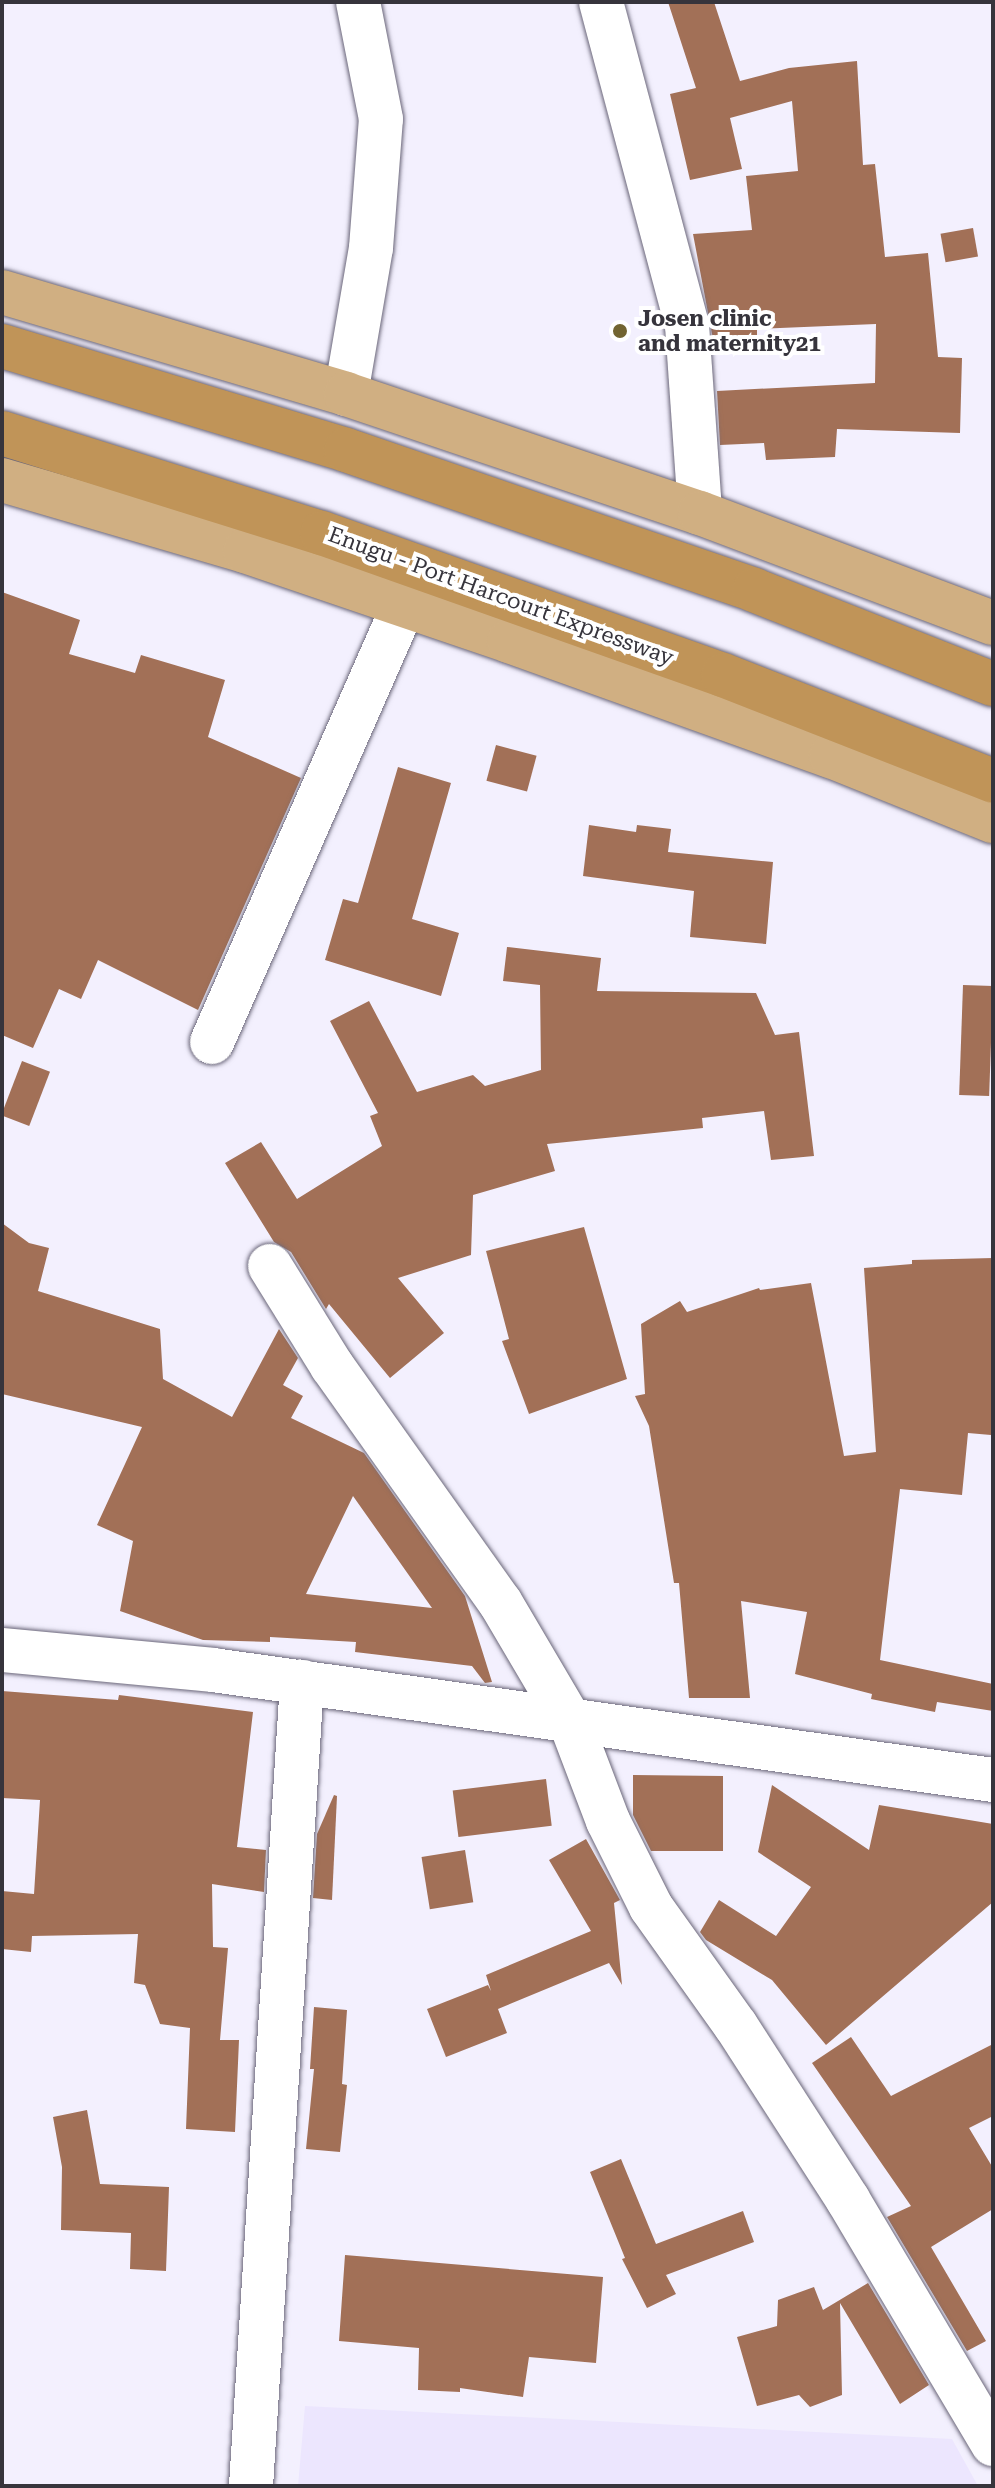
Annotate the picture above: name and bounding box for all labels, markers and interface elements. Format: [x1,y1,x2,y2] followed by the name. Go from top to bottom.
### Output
[638,305,821,356] place label: Josen clinic and maternity21
[609,320,631,342] marker: Josen clinic and maternity21
[325,521,677,671] street label: Enugu - Port Harcourt Expressway

